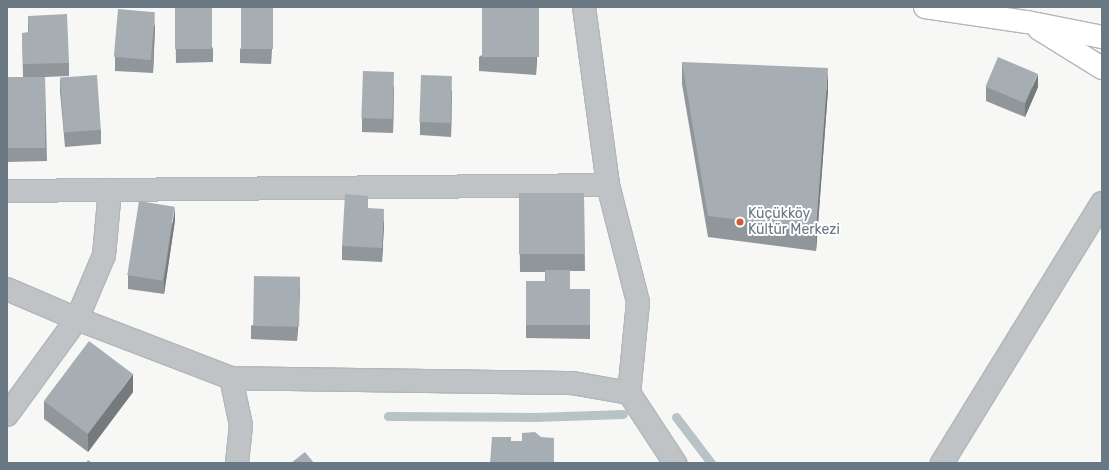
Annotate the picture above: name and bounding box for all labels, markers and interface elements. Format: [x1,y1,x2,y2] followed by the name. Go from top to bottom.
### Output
[748,206,840,238] place label: Küçükköy Kültür Merkezi
[735,217,745,227] marker: Küçükköy Kültür Merkezi

